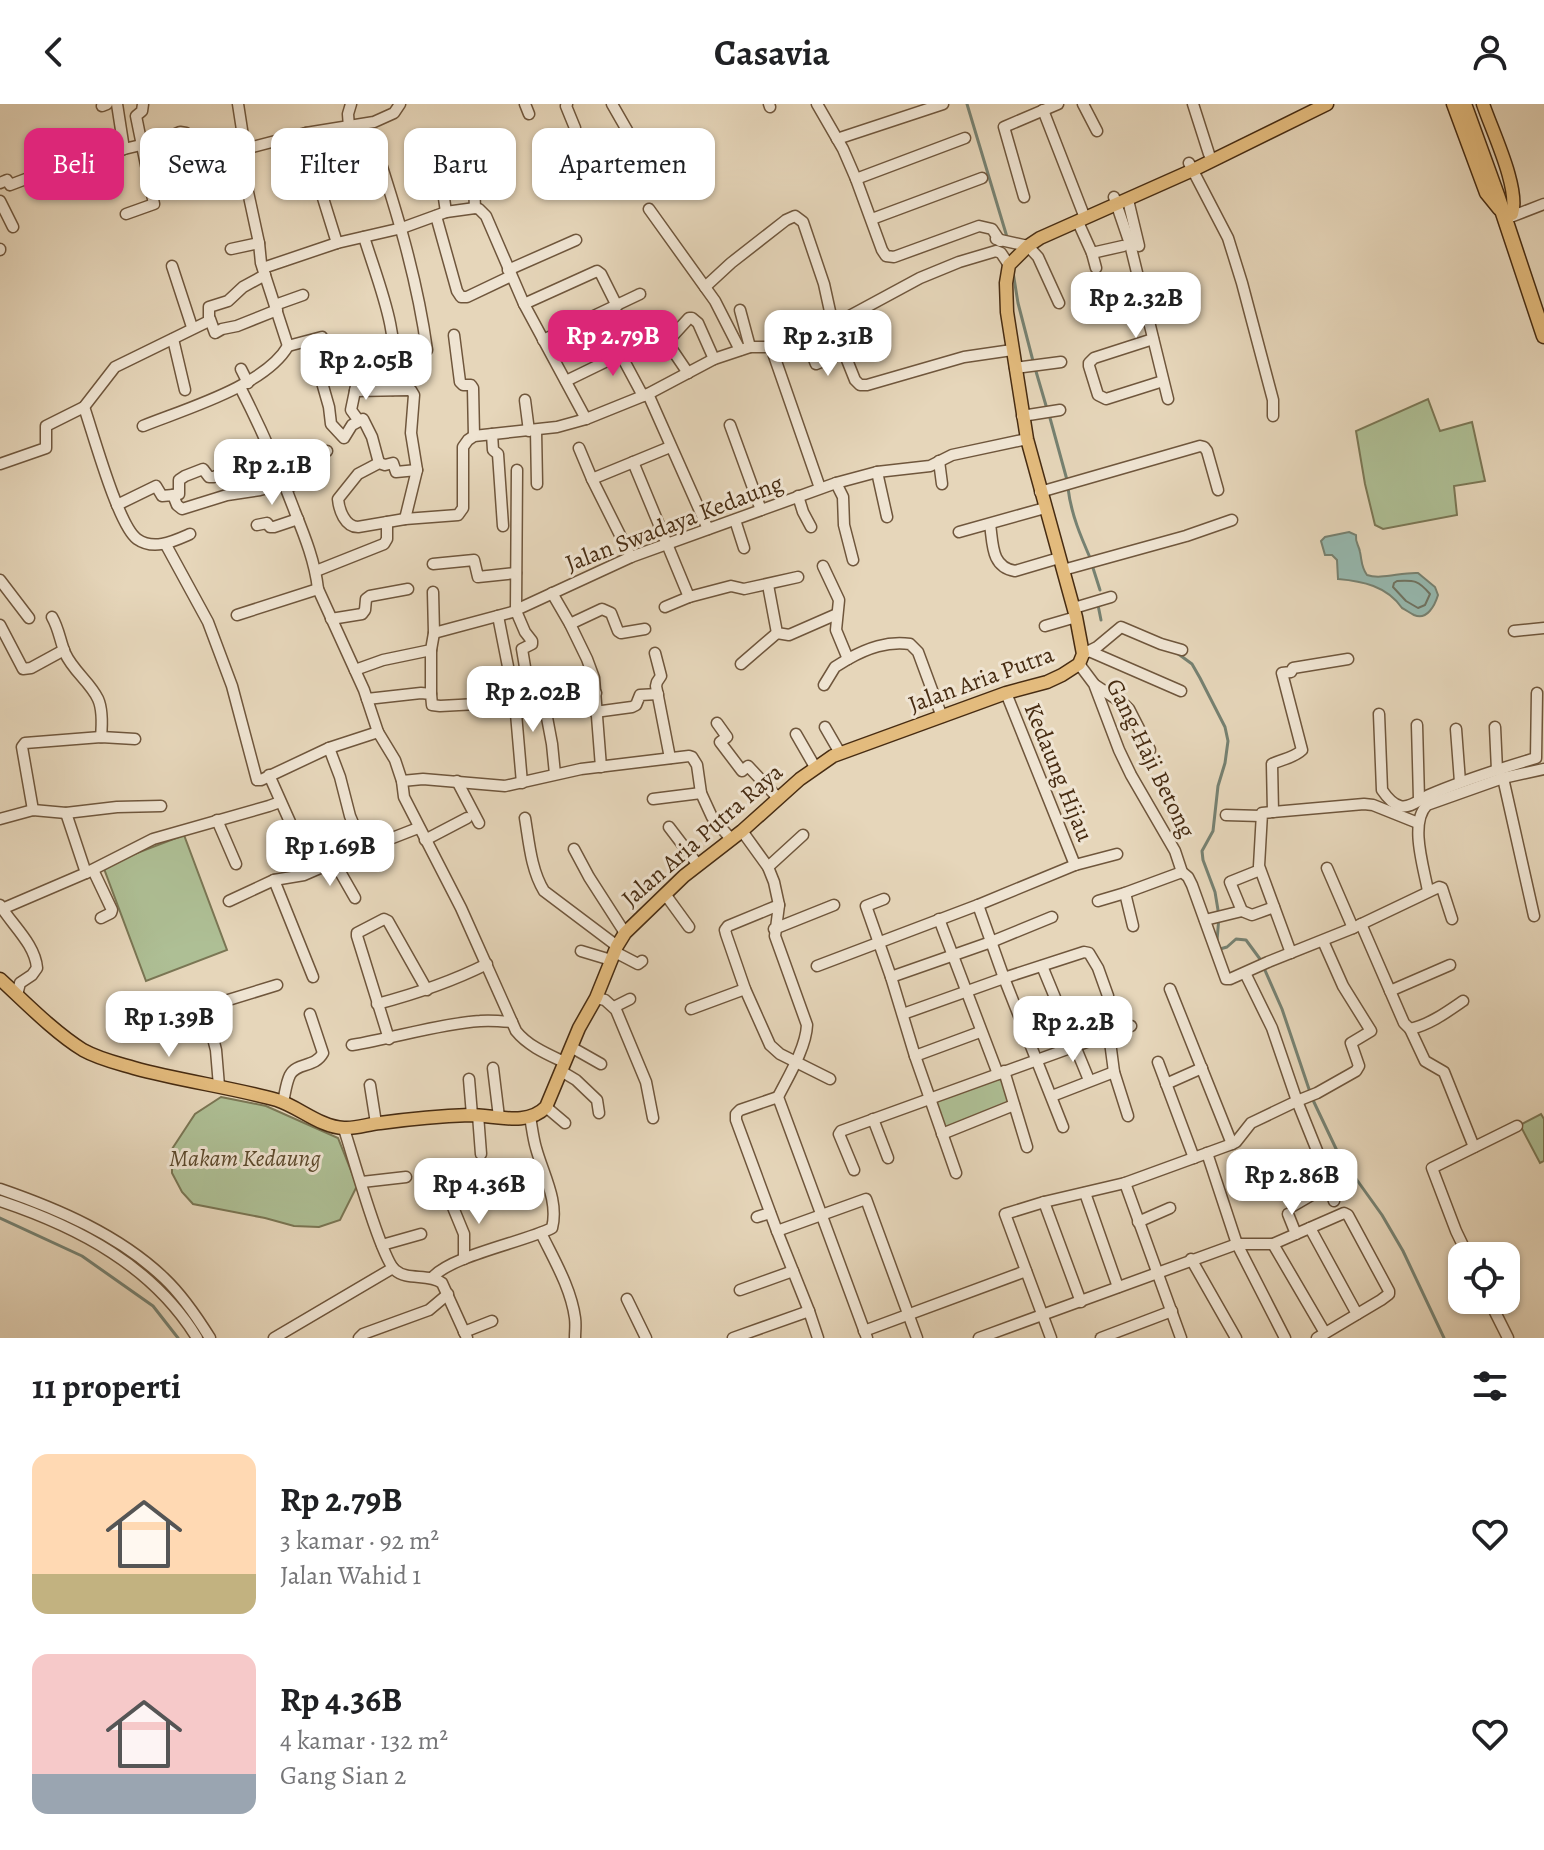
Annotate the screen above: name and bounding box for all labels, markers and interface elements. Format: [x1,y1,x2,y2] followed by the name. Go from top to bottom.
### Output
[714,28,830,77] text: Casavia
[32,30,76,74] icon: back
[1468,30,1512,74] icon: person
[24,128,124,200] chip: Beli
[140,128,255,200] chip: Sewa
[271,128,388,200] chip: Filter
[404,128,516,200] chip: Baru
[532,128,715,200] chip: Apartemen
[1053,272,1219,340] pin: Rp 2.32B
[1089,280,1183,315] text: Rp 2.32B
[530,310,696,378] pin: Rp 2.79B
[745,310,911,378] pin: Rp 2.31B
[566,318,660,353] text: Rp 2.79B
[782,318,874,353] text: Rp 2.31B
[283,334,449,402] pin: Rp 2.05B
[319,342,413,377] text: Rp 2.05B
[198,439,346,507] pin: Rp 2.1B
[232,447,312,482] text: Rp 2.1B
[561,467,787,579] street label: Jalan Swadaya Kedaung
[904,638,1059,720] street label: Jalan Aria Putra
[450,666,616,734] pin: Rp 2.02B
[1099,673,1203,843] street label: Gang Haji Betong
[485,674,581,709] text: Rp 2.02B
[1017,698,1101,846] street label: Kedaung Hijau
[614,755,790,914] street label: Jalan Aria Putra Raya
[247,820,413,888] pin: Rp 1.69B
[284,828,376,863] text: Rp 1.69B
[86,991,252,1059] pin: Rp 1.39B
[999,996,1147,1064] pin: Rp 2.2B
[124,999,214,1034] text: Rp 1.39B
[1031,1004,1115,1039] text: Rp 2.2B
[169,1142,321,1174] park label: Makam Kedaung
[1209,1149,1375,1217] pin: Rp 2.86B
[1244,1157,1340,1192] text: Rp 2.86B
[396,1158,562,1226] pin: Rp 4.36B
[432,1166,526,1201] text: Rp 4.36B
[1448,1242,1520,1314] map controls
[1448,1242,1520,1314] button: locate
[32,1363,181,1410] text: 11 properti
[1468,1364,1512,1408] icon: filters
[280,1476,403,1523] text: Rp 2.79B
[96,1486,192,1582] icon: home
[1468,1512,1512,1556] icon: heart
[280,1523,439,1558] text: 3 kamar · 92 m²
[280,1558,421,1593] text: Jalan Wahid 1
[280,1676,402,1723] text: Rp 4.36B
[96,1686,192,1782] icon: home
[1468,1712,1512,1756] icon: heart
[280,1723,448,1758] text: 4 kamar · 132 m²
[280,1758,406,1793] text: Gang Sian 2

